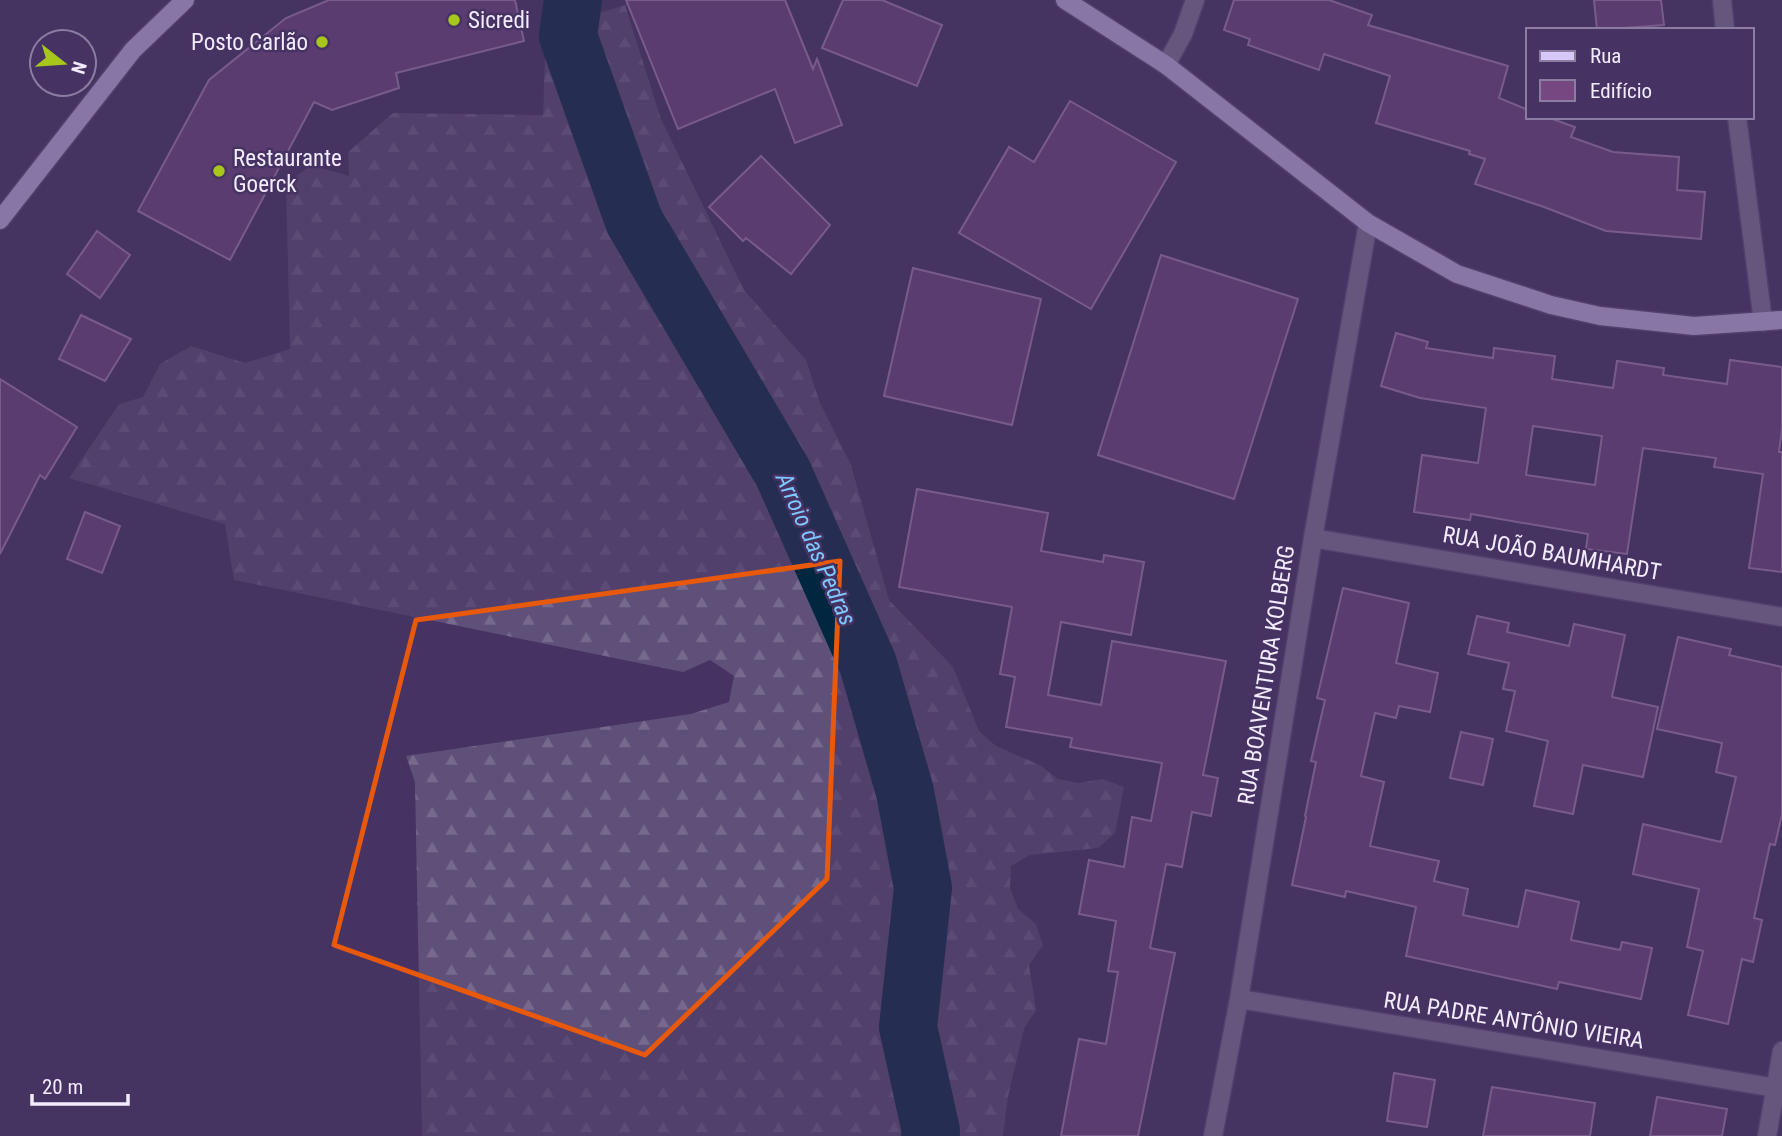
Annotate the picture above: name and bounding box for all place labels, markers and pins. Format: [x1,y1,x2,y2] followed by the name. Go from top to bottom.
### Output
[468,7,530,34] place label: Sicredi
[446,12,462,28] marker: Sicredi
[191,29,308,56] place label: Posto Carlão
[314,34,330,50] marker: Posto Carlão
[233,145,342,198] place label: Restaurante Goerck
[211,163,227,179] marker: Restaurante Goerck

